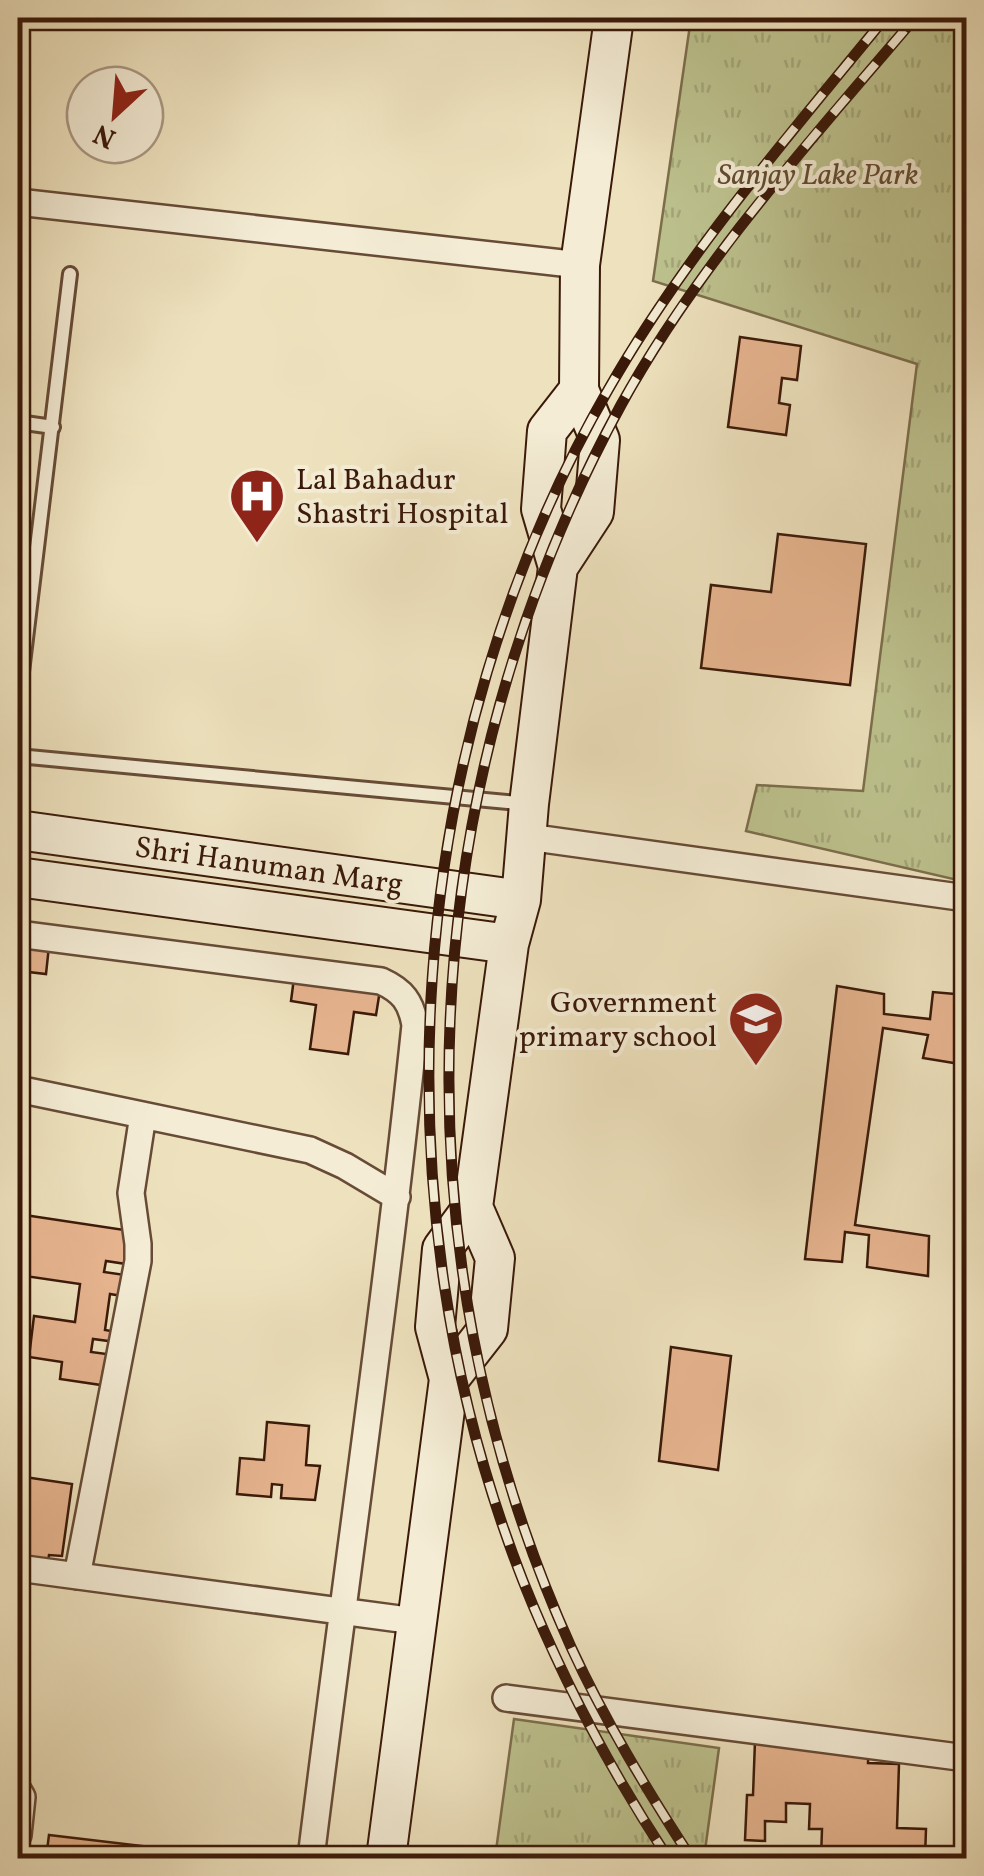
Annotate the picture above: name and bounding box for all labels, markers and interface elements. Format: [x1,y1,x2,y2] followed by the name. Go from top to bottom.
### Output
[65,65,165,165] north arrow
[87,113,123,157] text: N
[718,155,919,197] park label: Sanjay Lake Park
[296,460,508,536] place label: Lal Bahadur Shastri Hospital
[227,466,287,545] hospital icon: Lal Bahadur Shastri Hospital
[132,827,406,907] street label: Shri Hanuman Marg
[519,983,717,1059] place label: Government primary school
[726,989,786,1068] school or university icon: Government primary school

